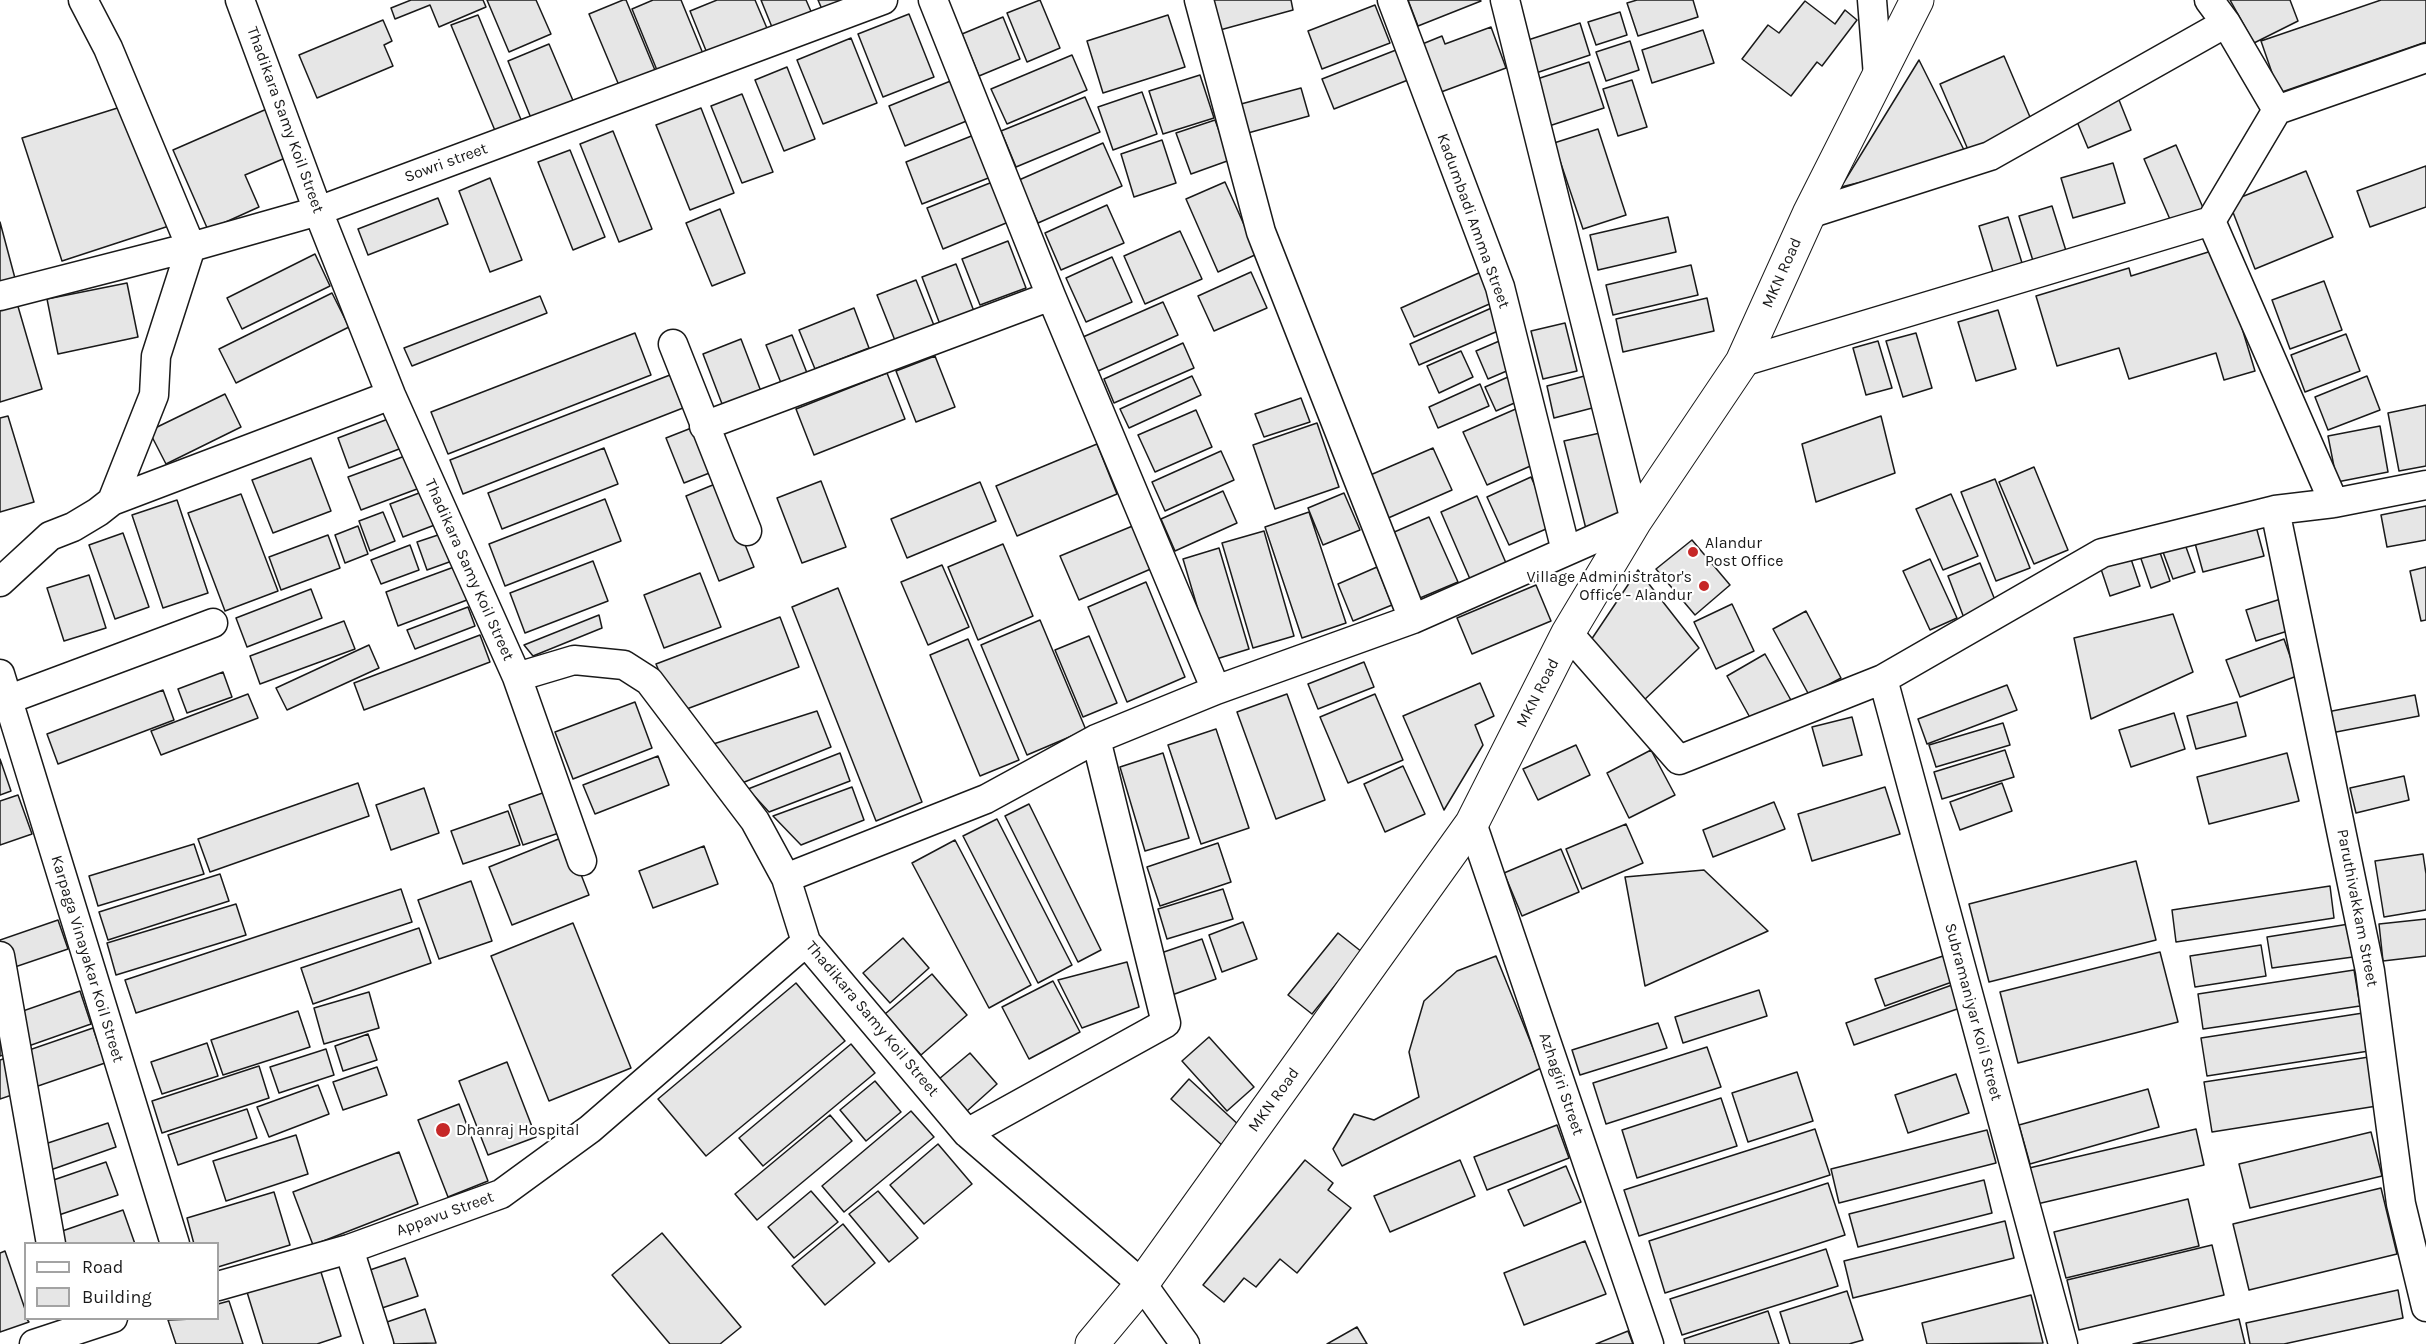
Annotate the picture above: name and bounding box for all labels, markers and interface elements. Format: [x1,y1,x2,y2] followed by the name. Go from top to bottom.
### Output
[242,24,328,216] street label: Thadikara Samy Koil Street
[1432,131,1514,311] street label: Kadumbadi Amma Street
[402,139,490,187] street label: Sowri street
[1758,235,1806,311] street label: MKN Road
[420,476,518,664] street label: Thadikara Samy Koil Street
[1705,533,1783,571] place label: Alandur Post Office
[1686,545,1700,559] marker: Alandur Post Office
[1526,567,1692,605] place label: Village Administrator's Office - Alandur
[1697,579,1711,593] marker: Village Administrator's Office - Alandur
[1512,655,1564,731] street label: MKN Road
[2332,828,2382,988] street label: Paruthivakkam Street
[46,853,128,1065] street label: Karpaga Vinayakar Koil Street
[1940,921,2006,1103] street label: Subramaniyar Koil Street
[801,937,943,1101] street label: Thadikara Samy Koil Street
[1534,1030,1588,1138] street label: Azhagiri Street
[1244,1064,1304,1136] street label: MKN Road
[456,1120,579,1140] place label: Dhanraj Hospital
[434,1121,452,1139] marker: Dhanraj Hospital
[394,1188,496,1240] street label: Appavu Street
[24,1242,219,1320] legend
[82,1256,123,1278] text: Road
[82,1286,152,1308] text: Building

